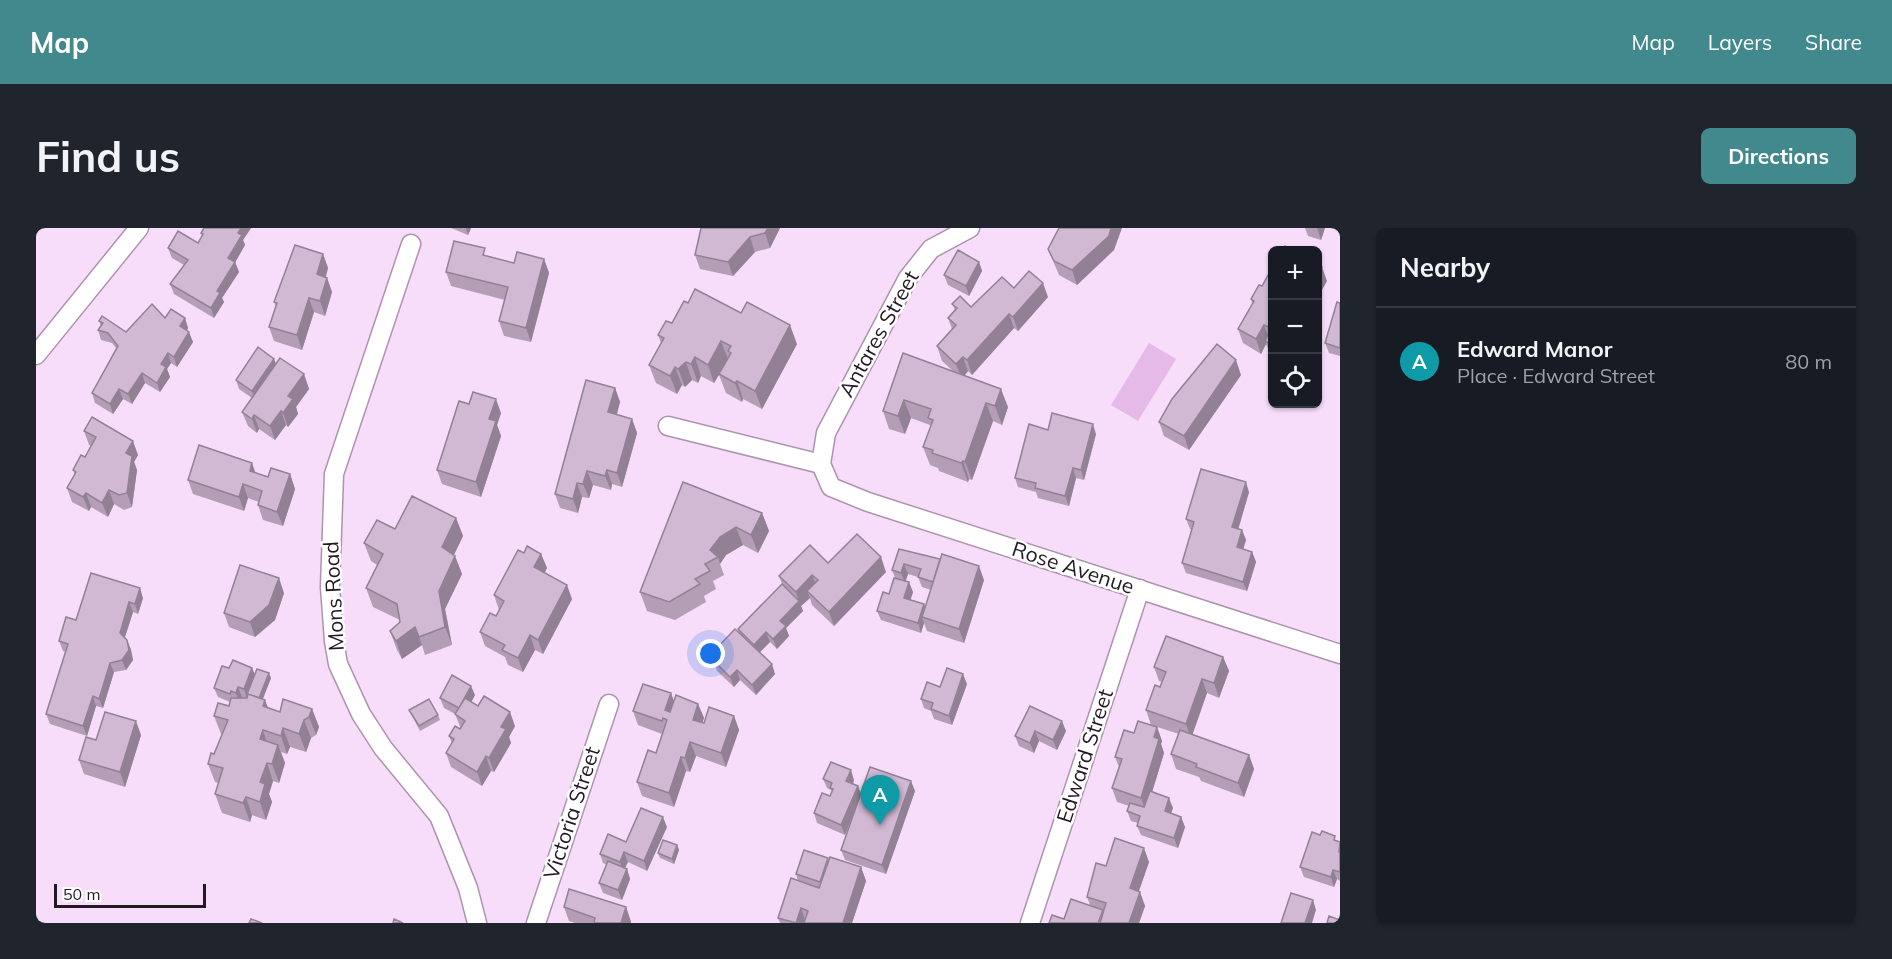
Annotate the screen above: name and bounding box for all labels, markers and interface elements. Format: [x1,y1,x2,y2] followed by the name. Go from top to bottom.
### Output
[30,25,89,60] text: Map
[1632,29,1675,55] text: Map
[1708,29,1772,55] text: Layers
[1805,29,1862,55] text: Share
[1701,128,1856,184] button: Directions
[36,130,180,183] text: Find us
[1268,246,1322,408] map controls
[1268,246,1322,300] button: +
[1400,251,1490,284] text: Nearby
[833,266,924,401] street label: Antares Street
[1268,300,1322,354] button: −
[1457,335,1612,363] text: Edward Manor
[1412,349,1427,374] text: A
[1785,349,1832,374] text: 80 m
[1268,354,1322,408] button: locate
[1457,363,1655,388] text: Place · Edward Street
[1009,535,1138,599] street label: Rose Avenue
[317,541,349,652] street label: Mons Road
[696,639,725,668] your location
[1050,686,1118,826] street label: Edward Street
[537,743,605,882] street label: Victoria Street
[860,776,900,825] pin: A
[54,881,206,908] scale bar
[63,884,100,904] text: 50 m

